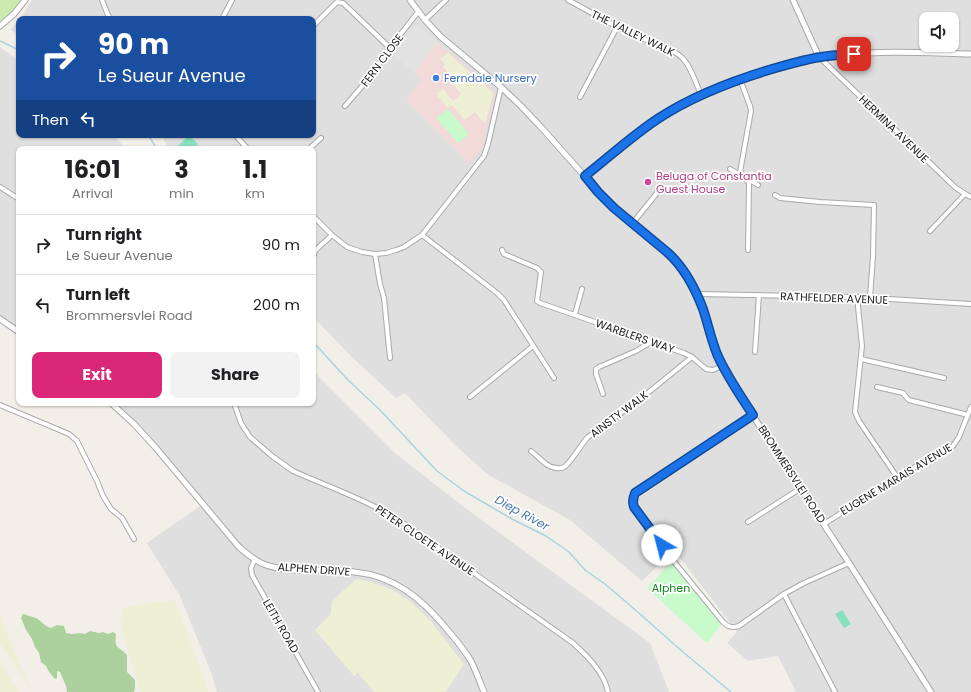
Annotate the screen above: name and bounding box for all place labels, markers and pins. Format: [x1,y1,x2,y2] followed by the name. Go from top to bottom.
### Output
[837,37,871,71] pin
[444,70,537,86] place label: Ferndale Nursery
[431,73,441,83] marker: Ferndale Nursery
[656,168,772,197] place label: Beluga of Constantia Guest House
[643,177,653,187] marker: Beluga of Constantia Guest House

